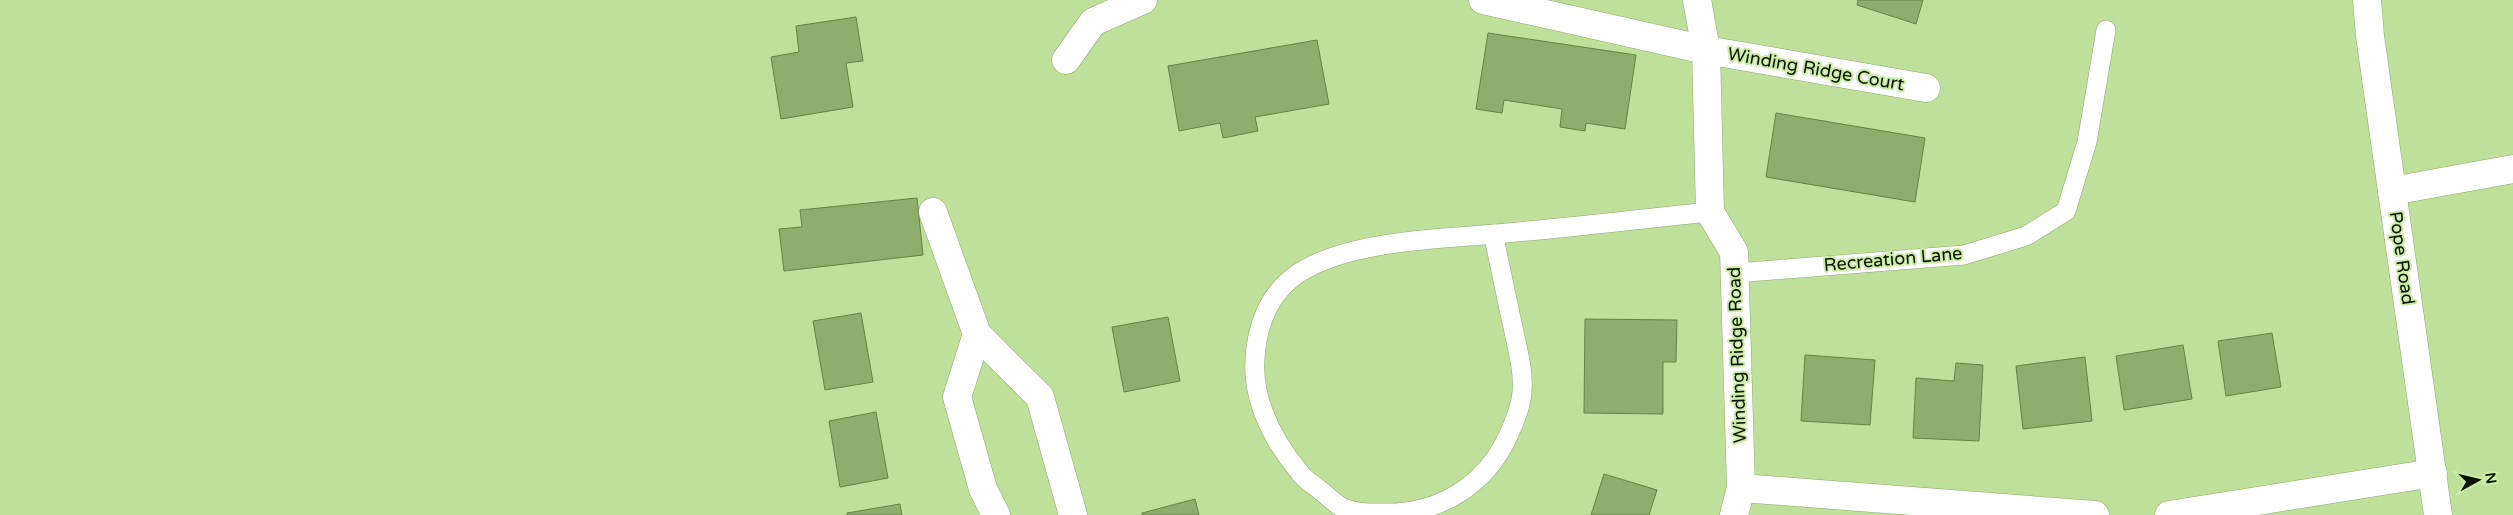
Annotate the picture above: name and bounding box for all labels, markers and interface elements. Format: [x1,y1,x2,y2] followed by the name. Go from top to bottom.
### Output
[1726,43,1906,95] street label: Winding Ridge Court
[2385,210,2419,306] street label: Pope Road
[1823,242,1963,276] street label: Recreation Lane
[1723,266,1751,444] street label: Winding Ridge Road
[2453,455,2503,505] north arrow
[2481,472,2500,485] text: N

